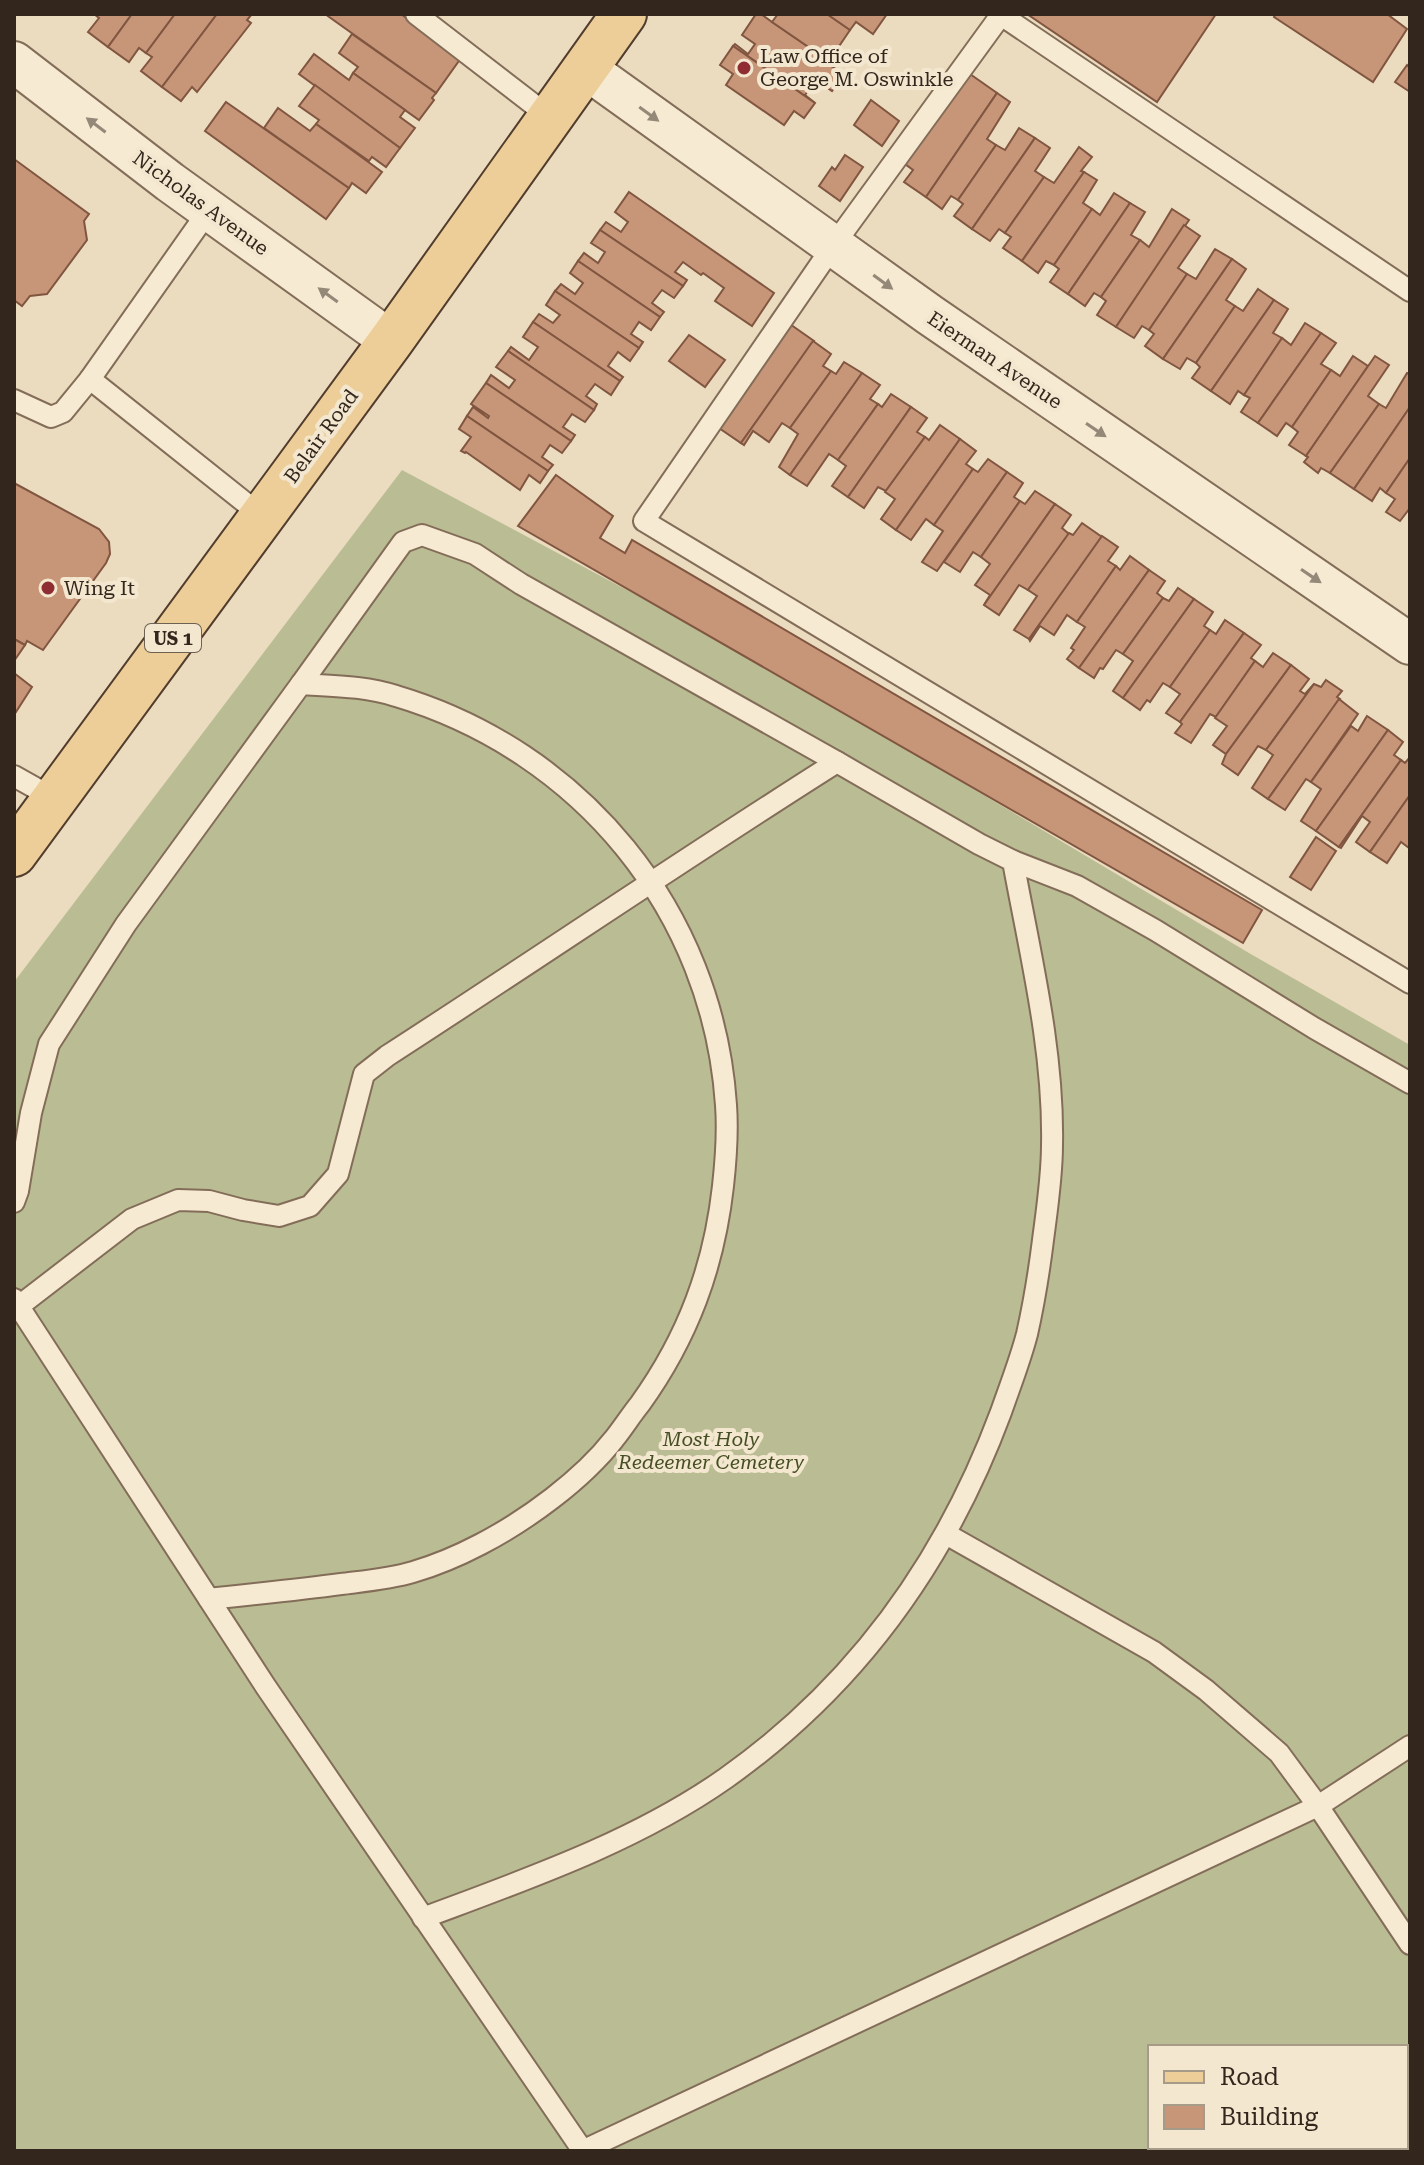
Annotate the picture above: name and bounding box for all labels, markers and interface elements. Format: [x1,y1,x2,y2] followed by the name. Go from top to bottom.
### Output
[760,44,954,91] place label: Law Office of George M. Oswinkle
[735,59,753,77] marker: Law Office of George M. Oswinkle
[638,105,659,121] one-way arrow
[86,117,106,133] one-way arrow
[128,146,274,260] street label: Nicholas Avenue
[872,274,893,289] one-way arrow
[317,287,339,303] one-way arrow
[923,306,1067,414] street label: Eierman Avenue
[279,384,363,488] street label: Belair Road
[1086,422,1107,437] one-way arrow
[1300,569,1322,583] one-way arrow
[64,576,135,600] place label: Wing It
[39,579,57,597] marker: Wing It
[145,624,201,652] road number: US 1
[617,1427,805,1474] park label: Most Holy Redeemer Cemetery
[1148,2045,1408,2149] legend
[1220,2063,1279,2091] text: Road
[1220,2103,1318,2131] text: Building

